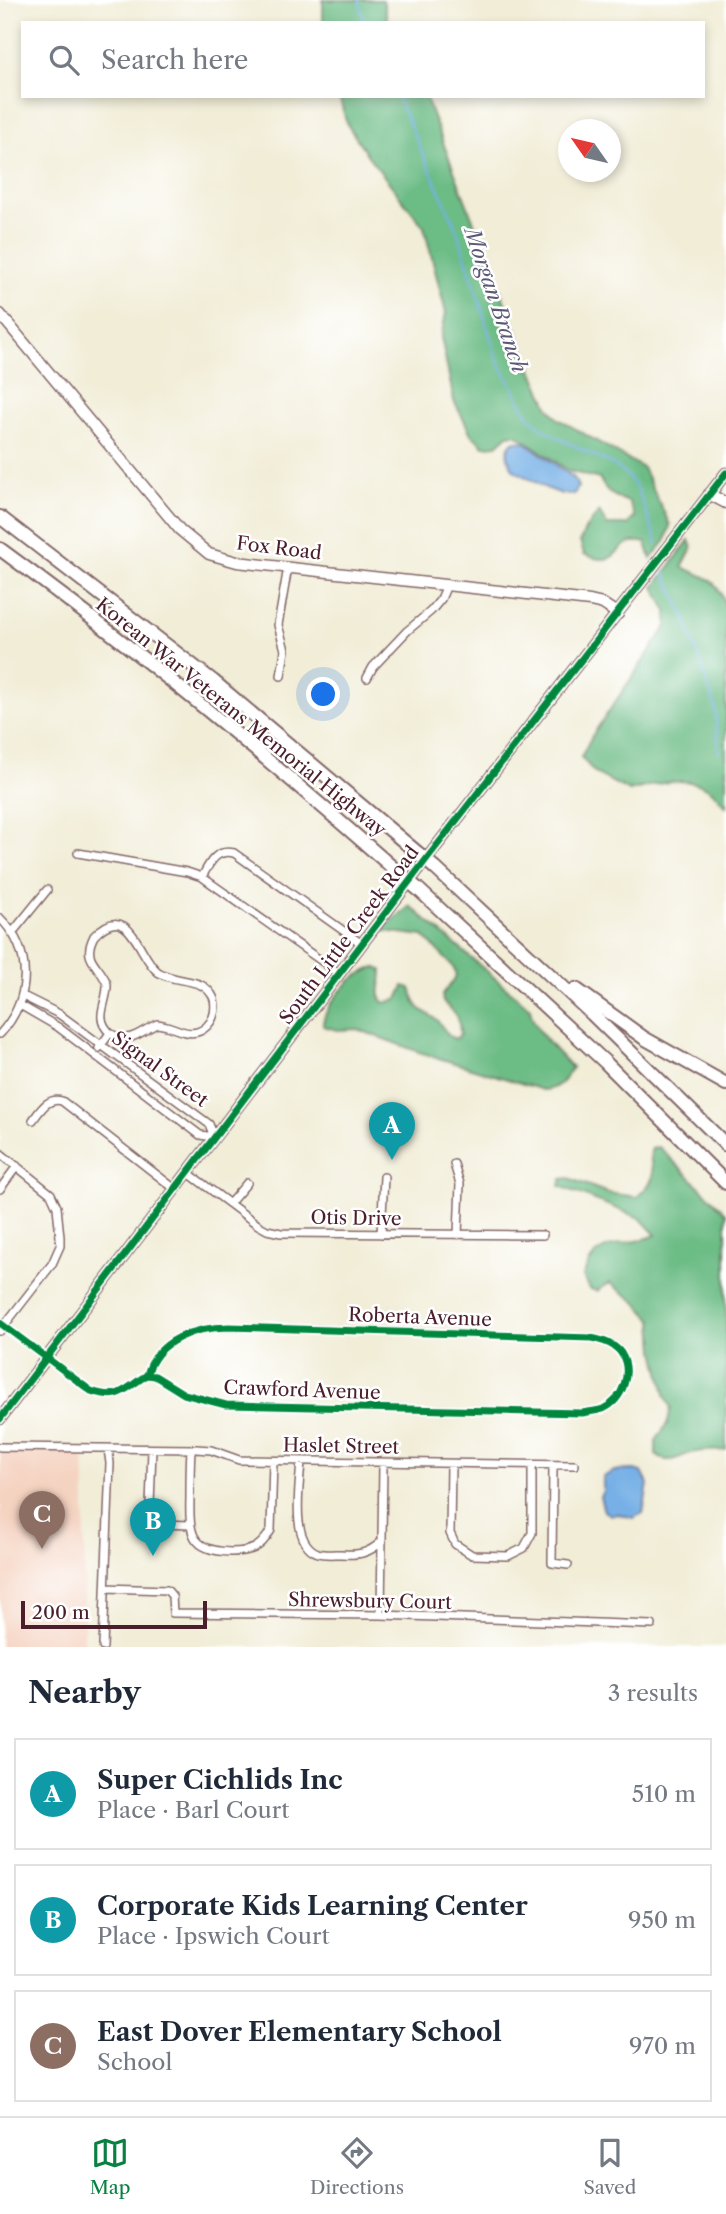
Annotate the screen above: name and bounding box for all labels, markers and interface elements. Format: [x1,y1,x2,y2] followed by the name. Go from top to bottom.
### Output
[21,21,705,98] search box
[45,41,83,79] icon: search
[101,44,248,76] text: Search here
[558,119,621,182] north arrow
[458,221,533,376] water label: Morgan Branch
[235,531,323,565] street label: Fox Road
[91,593,391,842] street label: Korean War Veterans Memorial Highway
[306,677,340,711] your location
[274,841,424,1029] street label: South Little Creek Road
[107,1026,213,1112] street label: Signal Street
[369,1102,415,1160] pin: A
[310,1206,402,1230] street label: Otis Drive
[348,1303,492,1331] street label: Roberta Avenue
[223,1376,381,1404] street label: Crawford Avenue
[283,1433,400,1459] street label: Haslet Street
[19,1491,65,1549] pin: C
[130,1498,176,1556] pin: B
[288,1588,452,1614] street label: Shrewsbury Court
[21,1598,206,1630] scale bar
[32,1601,90,1624] text: 200 m
[28,1674,141,1711] text: Nearby
[608,1679,698,1707] text: 3 results
[97,1764,343,1796] text: Super Cichlids Inc
[44,1780,62,1808] text: A
[632,1780,696,1808] text: 510 m
[97,1796,290,1824] text: Place · Barl Court
[97,1890,528,1922] text: Corporate Kids Learning Center
[44,1906,62,1934] text: B
[628,1906,696,1934] text: 950 m
[97,1922,330,1950] text: Place · Ipswich Court
[97,2016,502,2048] text: East Dover Elementary School
[44,2032,62,2060] text: C
[629,2032,696,2060] text: 970 m
[97,2048,172,2076] text: School
[90,2134,131,2199] tab: Map
[310,2134,404,2199] tab: Directions
[583,2134,636,2199] tab: Saved

